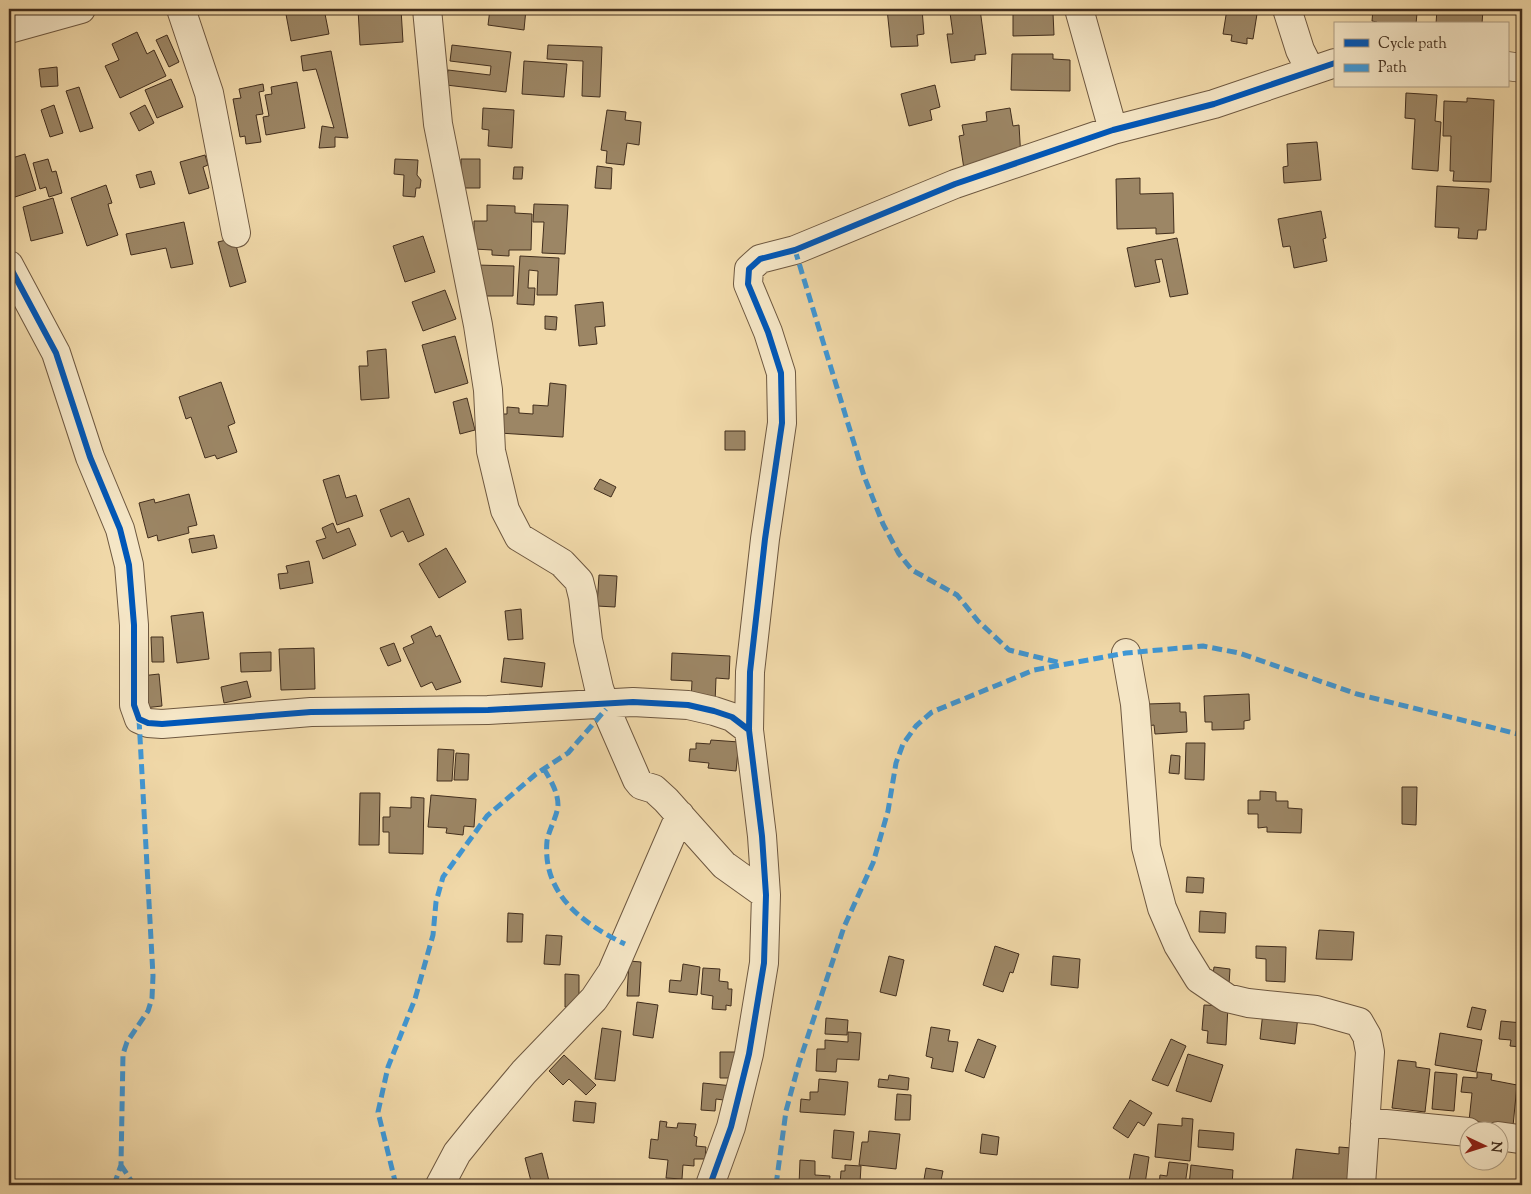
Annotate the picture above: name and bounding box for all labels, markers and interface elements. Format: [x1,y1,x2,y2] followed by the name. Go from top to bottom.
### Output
[1334,22,1508,88] legend
[1378,34,1447,55] text: Cycle path
[1378,58,1407,79] text: Path
[1458,1122,1508,1172] north arrow
[1485,1140,1505,1153] text: N

